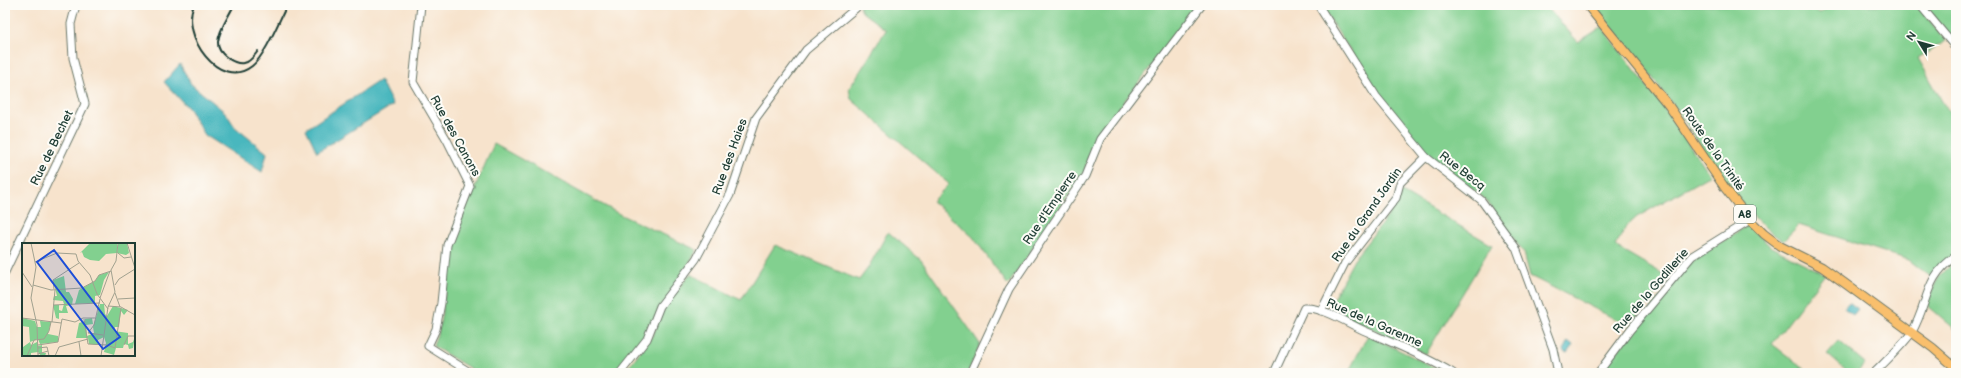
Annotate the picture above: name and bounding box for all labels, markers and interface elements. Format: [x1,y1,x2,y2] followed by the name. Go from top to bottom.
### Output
[1899,22,1939,62] north arrow
[1904,29,1919,43] text: N
[427,93,483,179] street label: Rue des Canons
[1678,104,1748,194] street label: Route de la Trinité
[27,108,77,188] street label: Rue de Bechet
[709,117,751,197] street label: Rue des Haies
[1436,148,1488,194] street label: Rue Becq
[1329,165,1405,265] street label: Rue du Grand Jardin
[1020,168,1080,248] street label: Rue d'Empierre
[1734,205,1756,223] road number: A8
[22,243,135,356] inset map
[1610,245,1692,337] street label: Rue de la Godillerie
[1324,295,1424,351] street label: Rue de la Garenne

